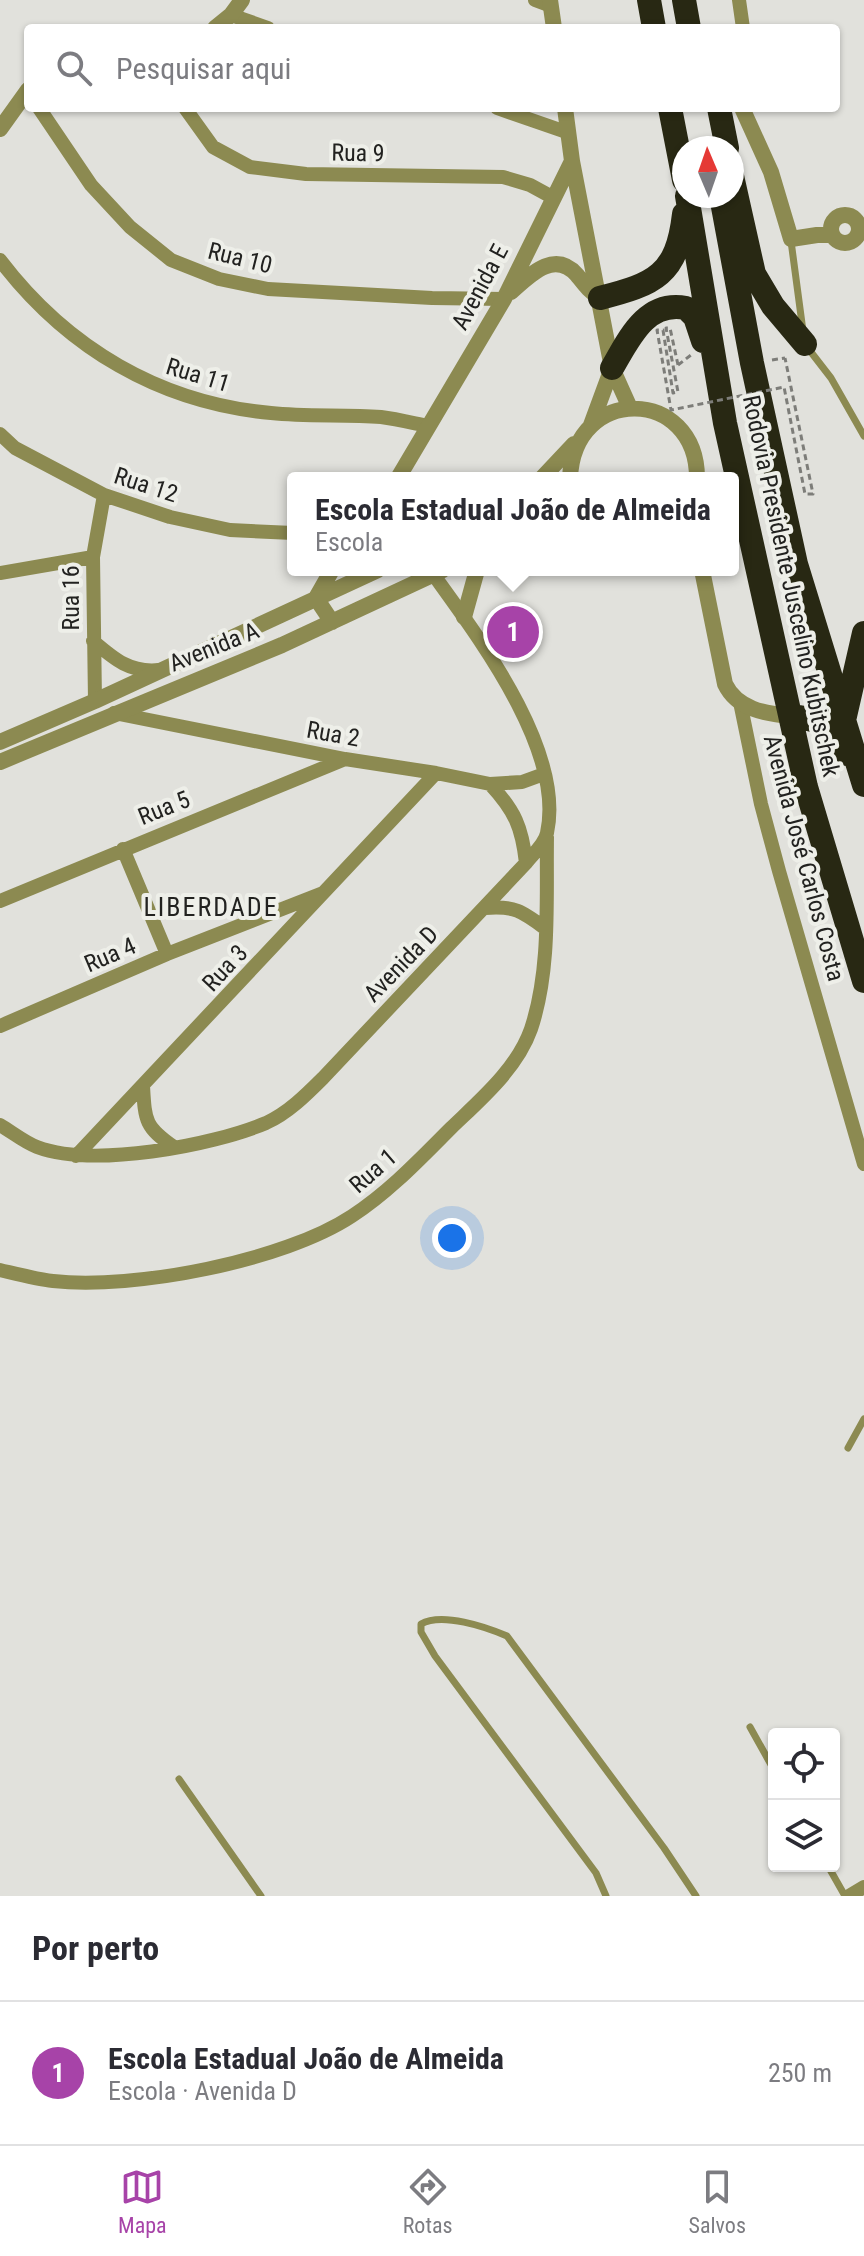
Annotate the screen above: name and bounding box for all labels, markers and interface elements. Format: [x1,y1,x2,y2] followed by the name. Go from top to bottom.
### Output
[24,24,840,112] search box
[52,46,96,90] icon: search
[116,51,291,86] text: Pesquisar aqui
[672,136,744,208] north arrow
[331,139,385,167] street label: Rua 9
[205,237,275,279] street label: Rua 10
[446,239,514,334] street label: Avenida E
[163,352,233,398] street label: Rua 11
[737,393,845,779] street label: Rodovia Presidente Juscelino Kubitschek
[111,462,181,508] street label: Rua 12
[287,472,739,576] popup
[315,492,711,527] text: Escola Estadual João de Almeida
[315,527,383,557] text: Escola
[57,565,85,631] street label: Rua 16
[487,602,539,662] pin: 1
[165,616,263,678] street label: Avenida A
[304,716,362,752] street label: Rua 2
[758,732,850,984] street label: Avenida José Carlos Costa
[134,785,194,831] street label: Rua 5
[143,892,279,922] district label: LIBERDADE
[358,920,444,1008] street label: Avenida D
[80,932,140,978] street label: Rua 4
[197,939,253,997] street label: Rua 3
[344,1143,402,1199] street label: Rua 1
[432,1218,472,1258] your location
[768,1728,840,1872] map controls
[768,1728,840,1800] button: locate
[768,1800,840,1872] button: layers
[32,1928,159,1968] text: Por perto
[108,2041,504,2076] text: Escola Estadual João de Almeida
[51,2058,65,2088] text: 1
[768,2058,832,2088] text: 250 m
[108,2076,297,2106] text: Escola · Avenida D
[118,2165,167,2238] tab: Mapa
[403,2165,453,2238] tab: Rotas
[689,2165,746,2238] tab: Salvos

